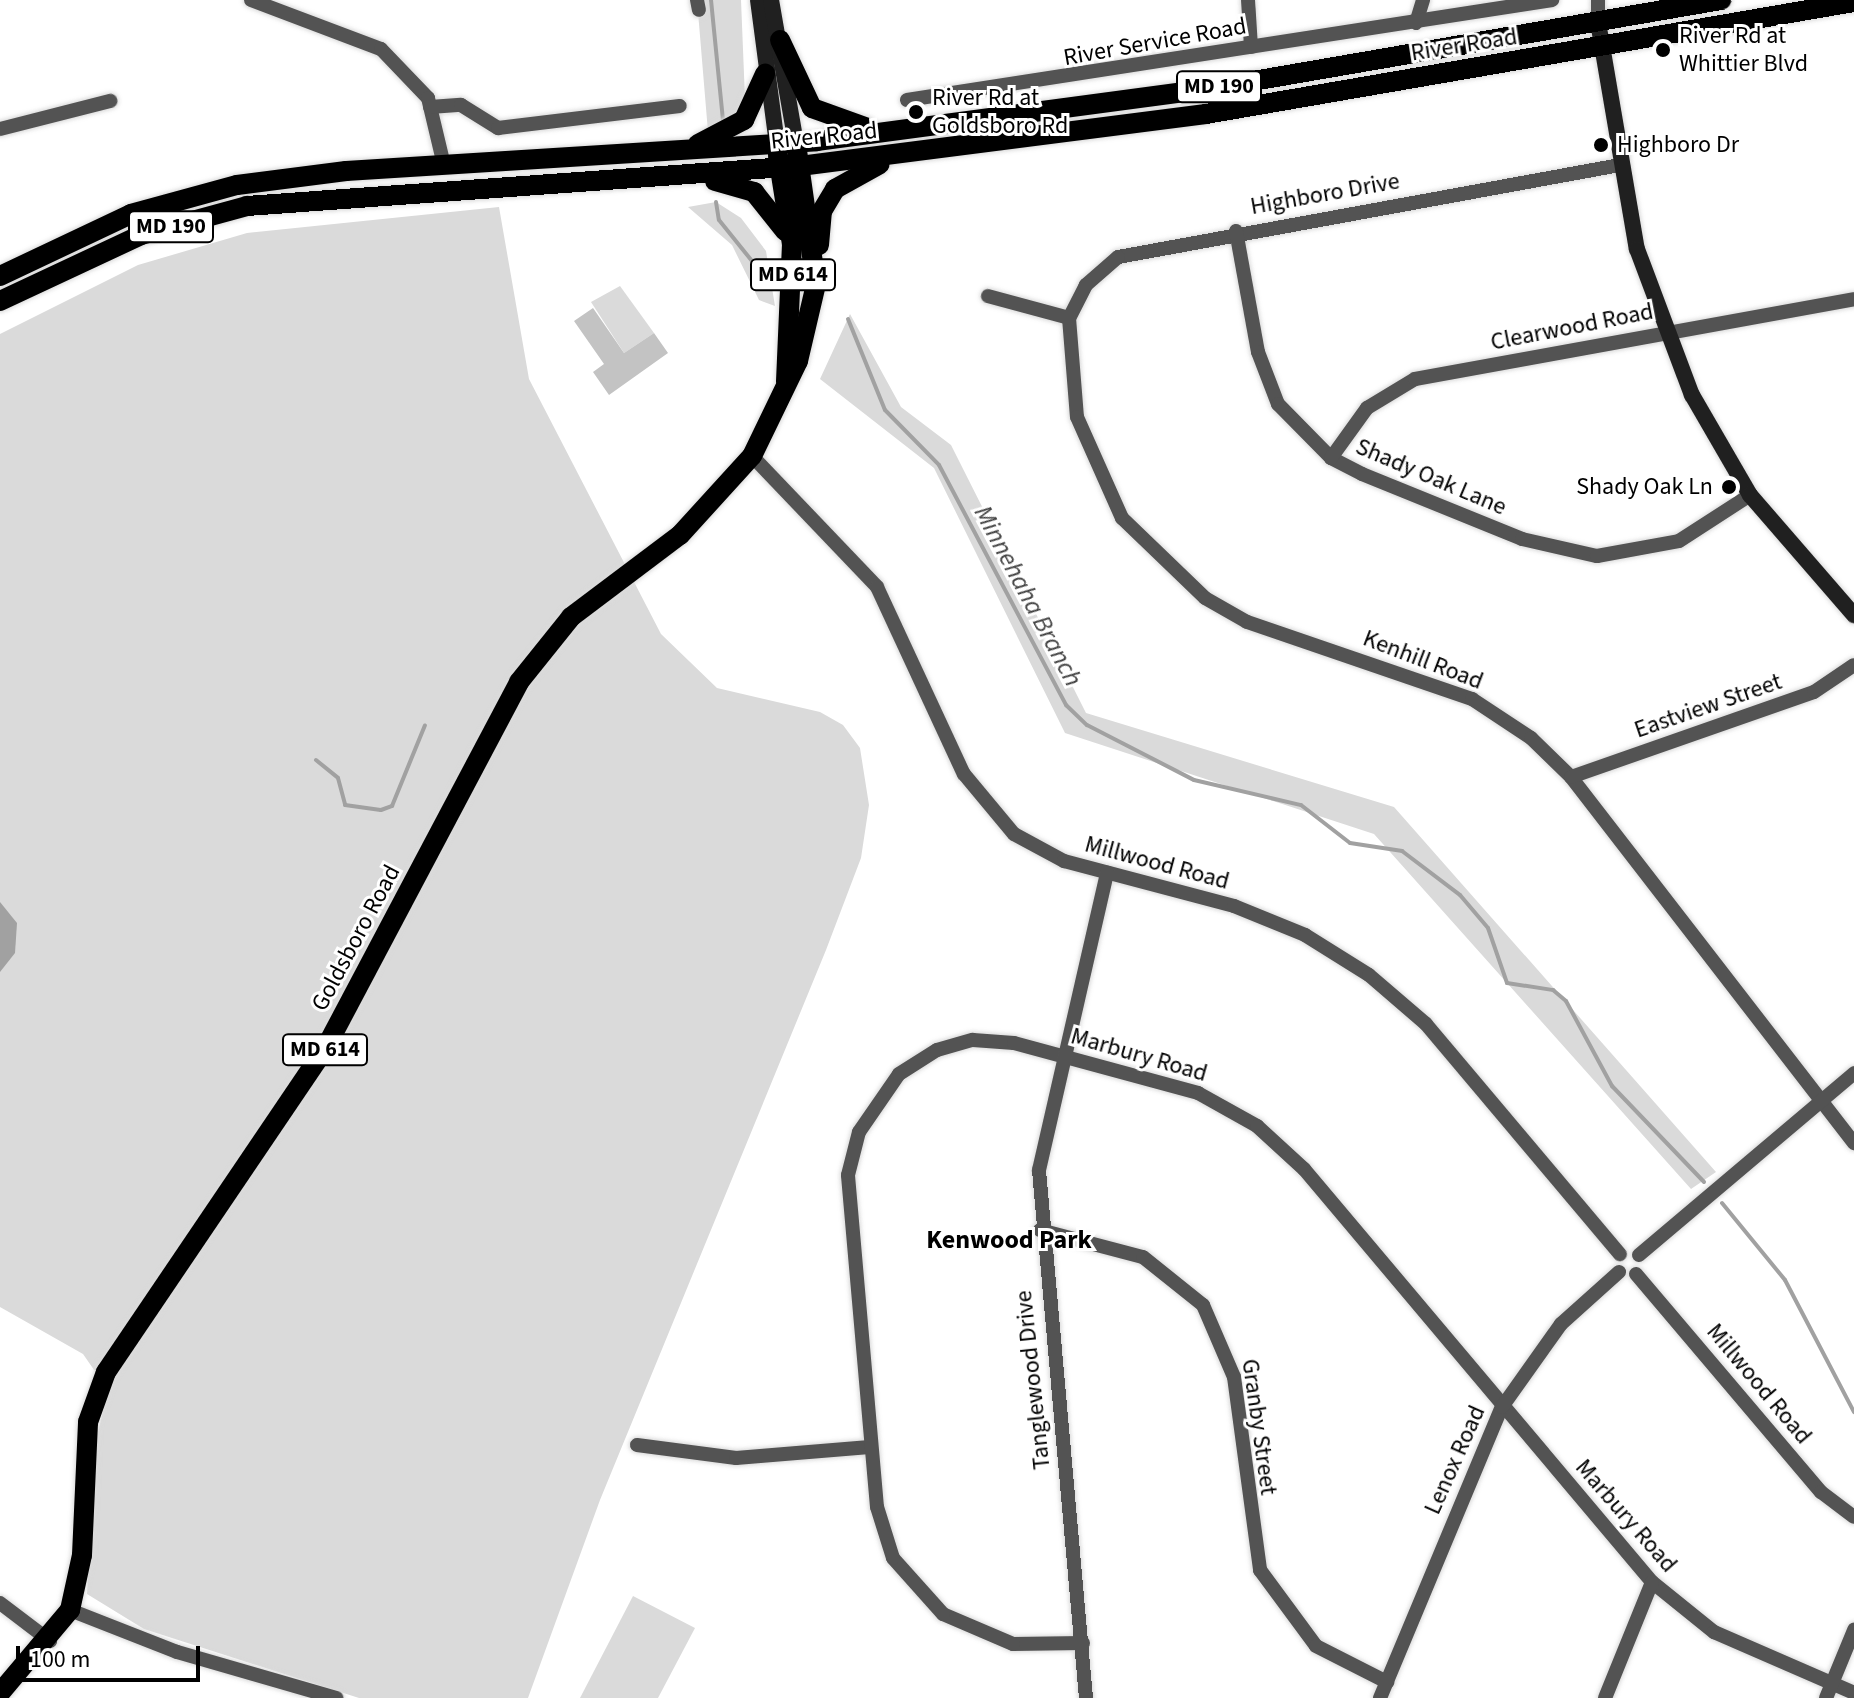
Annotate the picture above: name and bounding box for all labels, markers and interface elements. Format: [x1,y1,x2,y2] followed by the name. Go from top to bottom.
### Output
[1061,12,1249,72] street label: River Service Road
[1409,22,1519,68] street label: River Road
[1679,22,1808,78] place label: River Rd at Whittier Blvd
[1654,41,1672,59] marker: River Rd at Whittier Blvd
[1175,69,1263,105] road number: MD 190
[932,84,1068,140] place label: River Rd at Goldsboro Rd
[907,103,925,121] marker: River Rd at Goldsboro Rd
[769,116,879,156] street label: River Road
[1617,131,1739,159] place label: Highboro Dr
[1592,136,1610,154] marker: Highboro Dr
[1248,167,1402,221] street label: Highboro Drive
[127,209,215,245] road number: MD 190
[749,257,837,293] road number: MD 614
[1488,297,1656,357] street label: Clearwood Road
[1351,432,1511,522] street label: Shady Oak Lane
[1576,473,1713,501] place label: Shady Oak Ln
[1720,478,1738,496] marker: Shady Oak Ln
[967,500,1089,692] water label: Minnehaha Branch
[1359,624,1487,696] street label: Kenhill Road
[1631,667,1785,745] street label: Eastview Street
[1082,830,1232,896] street label: Millwood Road
[305,860,407,1016] street label: Goldsboro Road
[1067,1022,1211,1088] street label: Marbury Road
[281,1032,369,1068] road number: MD 614
[926,1224,1092,1256] district label: Kenwood Park
[1009,1289,1057,1471] street label: Tanglewood Drive
[1700,1318,1818,1450] street label: Millwood Road
[1235,1357,1283,1497] street label: Granby Street
[1418,1401,1492,1519] street label: Lenox Road
[1569,1453,1683,1579] street label: Marbury Road
[20,1630,204,1680] scale bar
[30,1642,90,1677] text: 100 m

